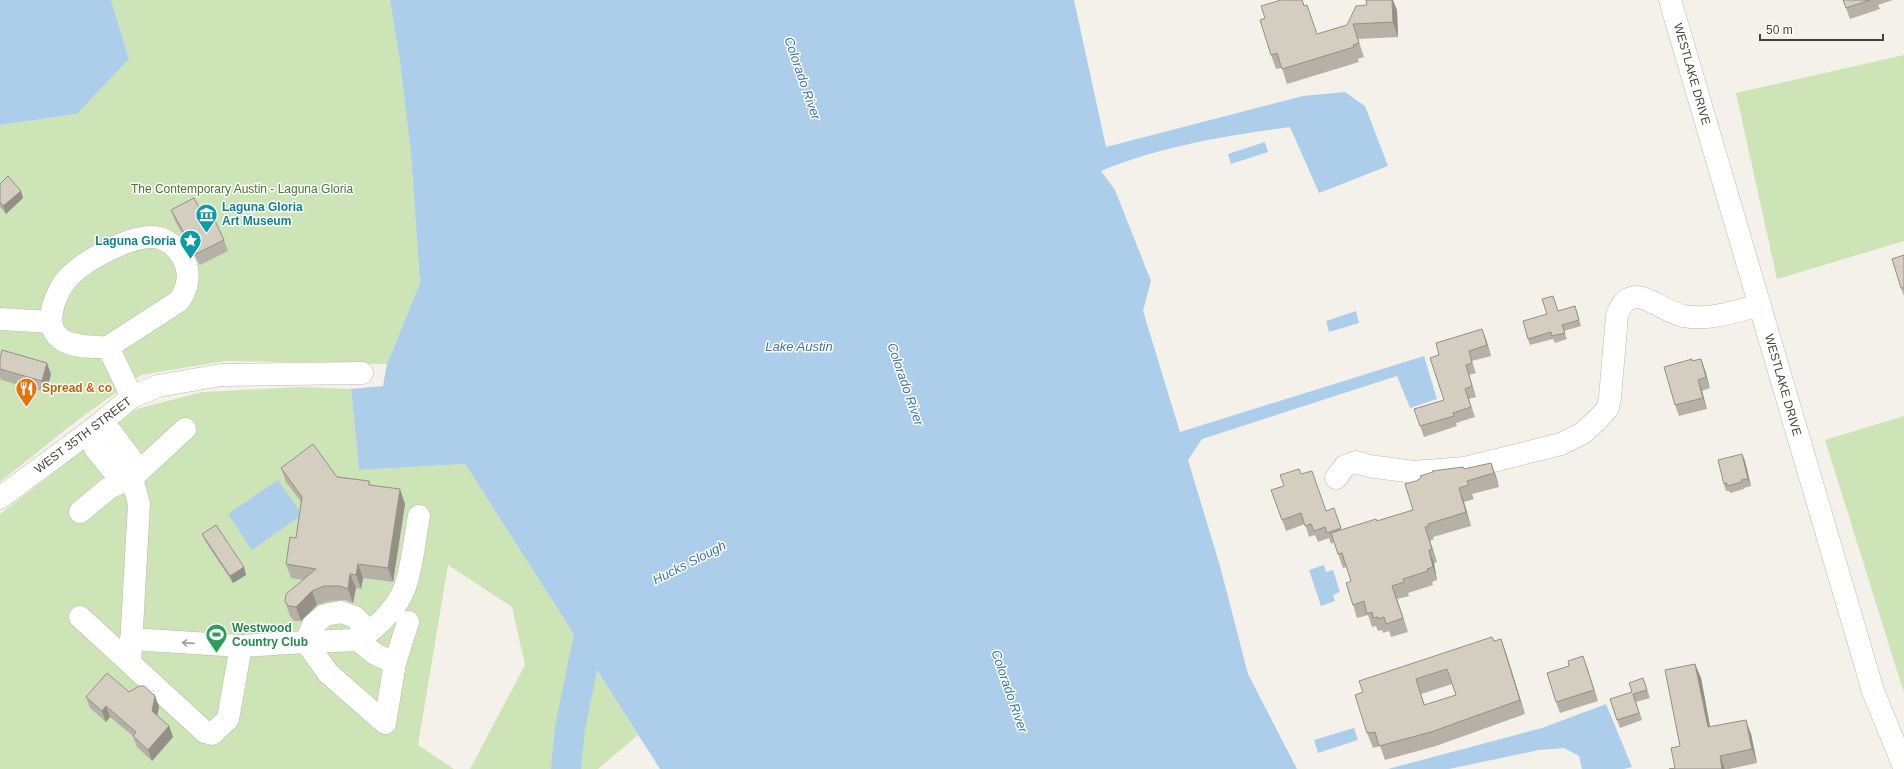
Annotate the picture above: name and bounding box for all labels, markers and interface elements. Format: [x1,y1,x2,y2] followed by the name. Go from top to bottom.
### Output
[1760,16,1883,42] scale bar
[1671,21,1713,127] street label: WESTLAKE DRIVE
[1766,23,1793,37] text: 50 m
[781,35,824,122] water label: Colorado River
[131,182,353,196] park label: The Contemporary Austin - Laguna Gloria
[222,200,303,228] place label: Laguna Gloria Art Museum
[194,201,220,234] museum icon: Laguna Gloria Art Museum
[178,228,204,261] place icon: Laguna Gloria
[95,234,176,248] place label: Laguna Gloria
[1762,332,1804,438] street label: WESTLAKE DRIVE
[765,339,833,354] water label: Lake Austin
[884,341,927,428] water label: Colorado River
[13,375,39,408] restaurant icon: Spread & co
[42,381,112,395] place label: Spread & co
[32,394,135,476] street label: WEST 35TH STREET
[650,538,728,587] water label: Hucks Slough
[232,621,308,649] place label: Westwood Country Club
[203,622,229,655] sports icon: Westwood Country Club
[182,639,195,646] one-way arrow
[988,648,1031,735] water label: Colorado River

